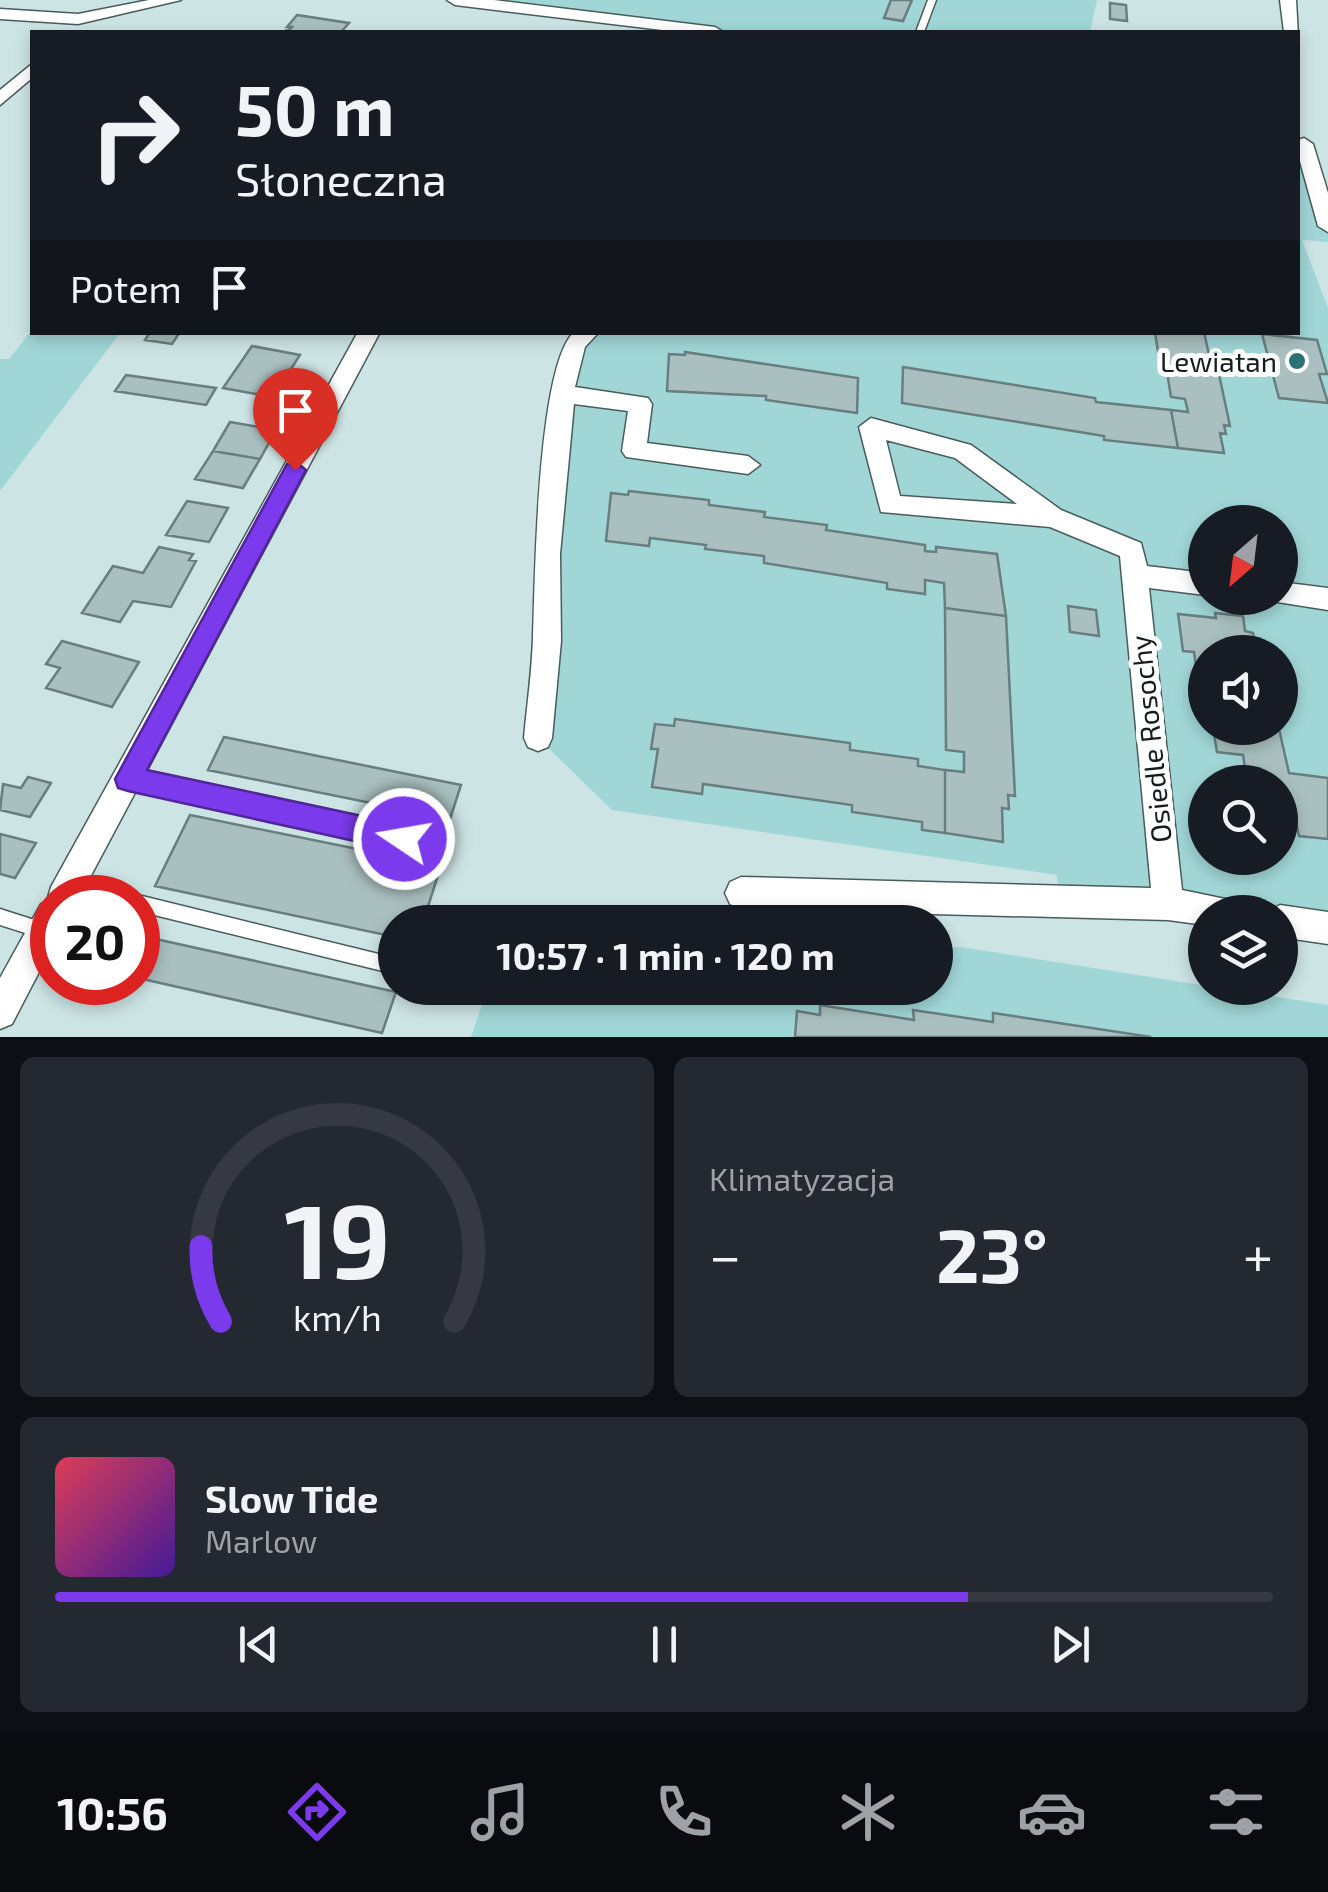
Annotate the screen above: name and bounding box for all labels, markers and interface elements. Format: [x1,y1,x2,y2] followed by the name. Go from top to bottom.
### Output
[235,66,395,150] text: 50 m
[70,70,200,200] icon: right
[235,151,447,205] text: Słoneczna
[202,260,257,315] icon: arrive
[70,265,182,311] text: Potem
[1160,344,1277,378] place label: Lewiatan
[1286,350,1308,372] marker: Lewiatan
[253,368,338,471] pin
[268,383,323,438] icon: arrive
[1188,505,1298,615] north arrow
[1188,505,1298,1005] map controls
[1122,633,1178,844] street label: Osiedle Rosochy
[1188,635,1298,745] button: sound
[1188,765,1298,875] button: search
[352,787,456,891] position arrow
[30,875,160,1005] speed limit sign: 20
[1188,895,1298,1005] button: layers
[496,932,835,978] text: 10:57 · 1 min · 120 m
[709,1159,895,1197] text: Klimatyzacja
[284,1175,390,1300] text: 19
[936,1208,1048,1298] text: 23°
[709,1221,741,1287] text: −
[1243,1221,1273,1287] text: +
[293,1295,381,1338] text: km/h
[205,1475,378,1521] text: Slow Tide
[205,1521,317,1559] text: Marlow
[231,1617,286,1672] icon: previous
[637,1617,692,1672] icon: pause
[1043,1617,1098,1672] icon: next
[282,1777,352,1847] icon: directions
[465,1777,535,1847] icon: music
[649,1777,719,1847] icon: phone
[833,1777,903,1847] icon: climate
[1017,1777,1087,1847] icon: car
[1201,1777,1271,1847] icon: filters
[57,1785,168,1839] text: 10:56

